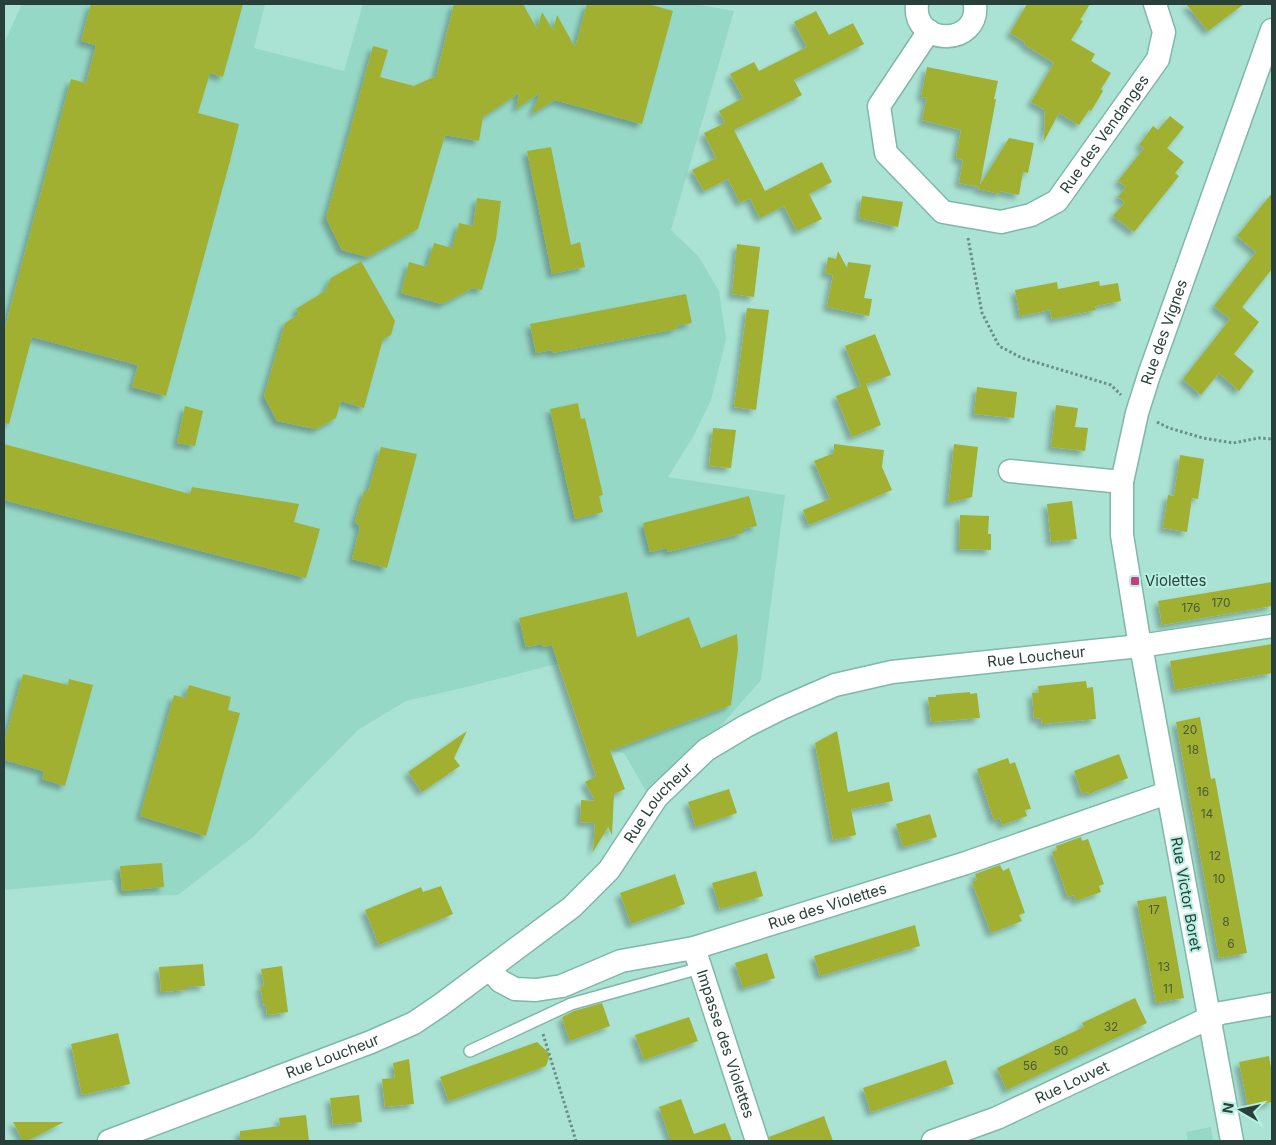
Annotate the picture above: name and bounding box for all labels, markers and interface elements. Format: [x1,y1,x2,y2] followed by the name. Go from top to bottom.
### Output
[1056,71,1153,197] street label: Rue des Vendanges
[1137,277,1191,387] street label: Rue des Vignes
[1145,571,1206,590] place label: Violettes
[1129,575,1141,587] marker: Violettes
[1211,595,1231,610] house number: 170
[1182,600,1200,615] house number: 176
[986,642,1087,671] street label: Rue Loucheur
[1183,722,1197,737] house number: 20
[1187,742,1199,757] house number: 18
[619,758,696,846] street label: Rue Loucheur
[1197,784,1209,799] house number: 16
[1201,806,1214,821] house number: 14
[1167,835,1206,953] street label: Rue Victor Boret
[1209,848,1221,863] house number: 12
[1213,871,1225,886] house number: 10
[766,878,889,933] street label: Rue des Violettes
[1148,902,1160,917] house number: 17
[1222,914,1230,929] house number: 8
[1227,936,1235,951] house number: 6
[1158,959,1170,974] house number: 13
[693,967,759,1121] street label: Impasse des Violettes
[1163,981,1173,996] house number: 11
[1104,1019,1118,1034] house number: 32
[283,1029,382,1082] street label: Rue Loucheur
[1054,1043,1068,1058] house number: 50
[1032,1057,1112,1108] street label: Rue Louvet
[1023,1058,1037,1073] house number: 56
[1216,1085,1266,1135] north arrow
[1218,1101,1237,1114] text: N

